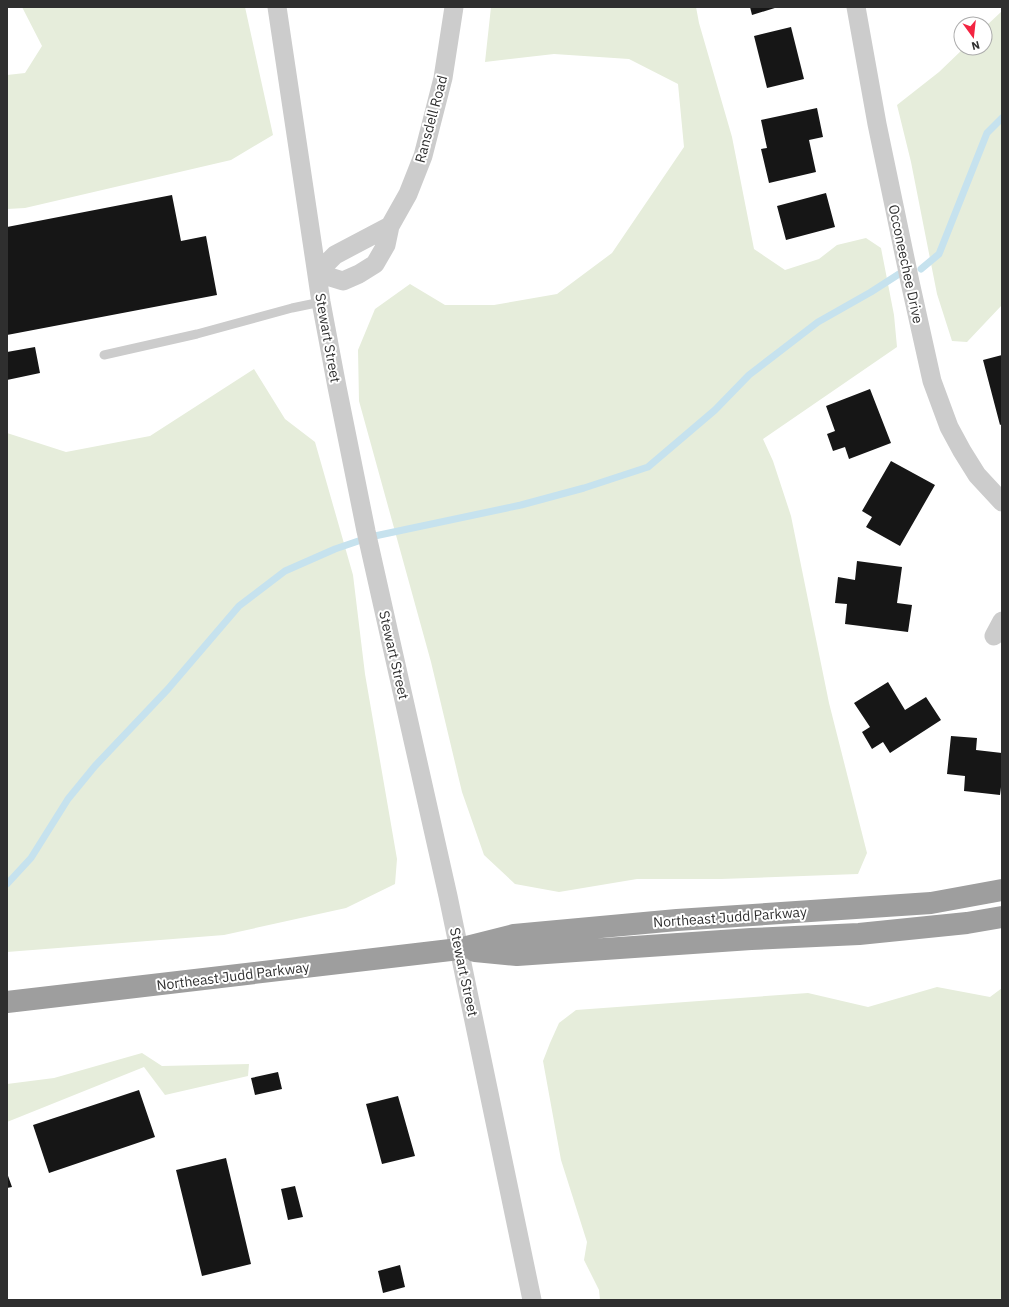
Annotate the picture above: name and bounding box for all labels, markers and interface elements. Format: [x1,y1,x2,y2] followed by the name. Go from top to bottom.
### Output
[953,16,993,56] north arrow
[970,38,981,53] text: N
[411,73,451,165] street label: Ransdell Road
[885,203,927,325] street label: Occoneechee Drive
[311,292,345,384] street label: Stewart Street
[375,609,413,701] street label: Stewart Street
[653,903,807,931] street label: Northeast Judd Parkway
[446,926,482,1018] street label: Stewart Street
[156,958,310,994] street label: Northeast Judd Parkway

